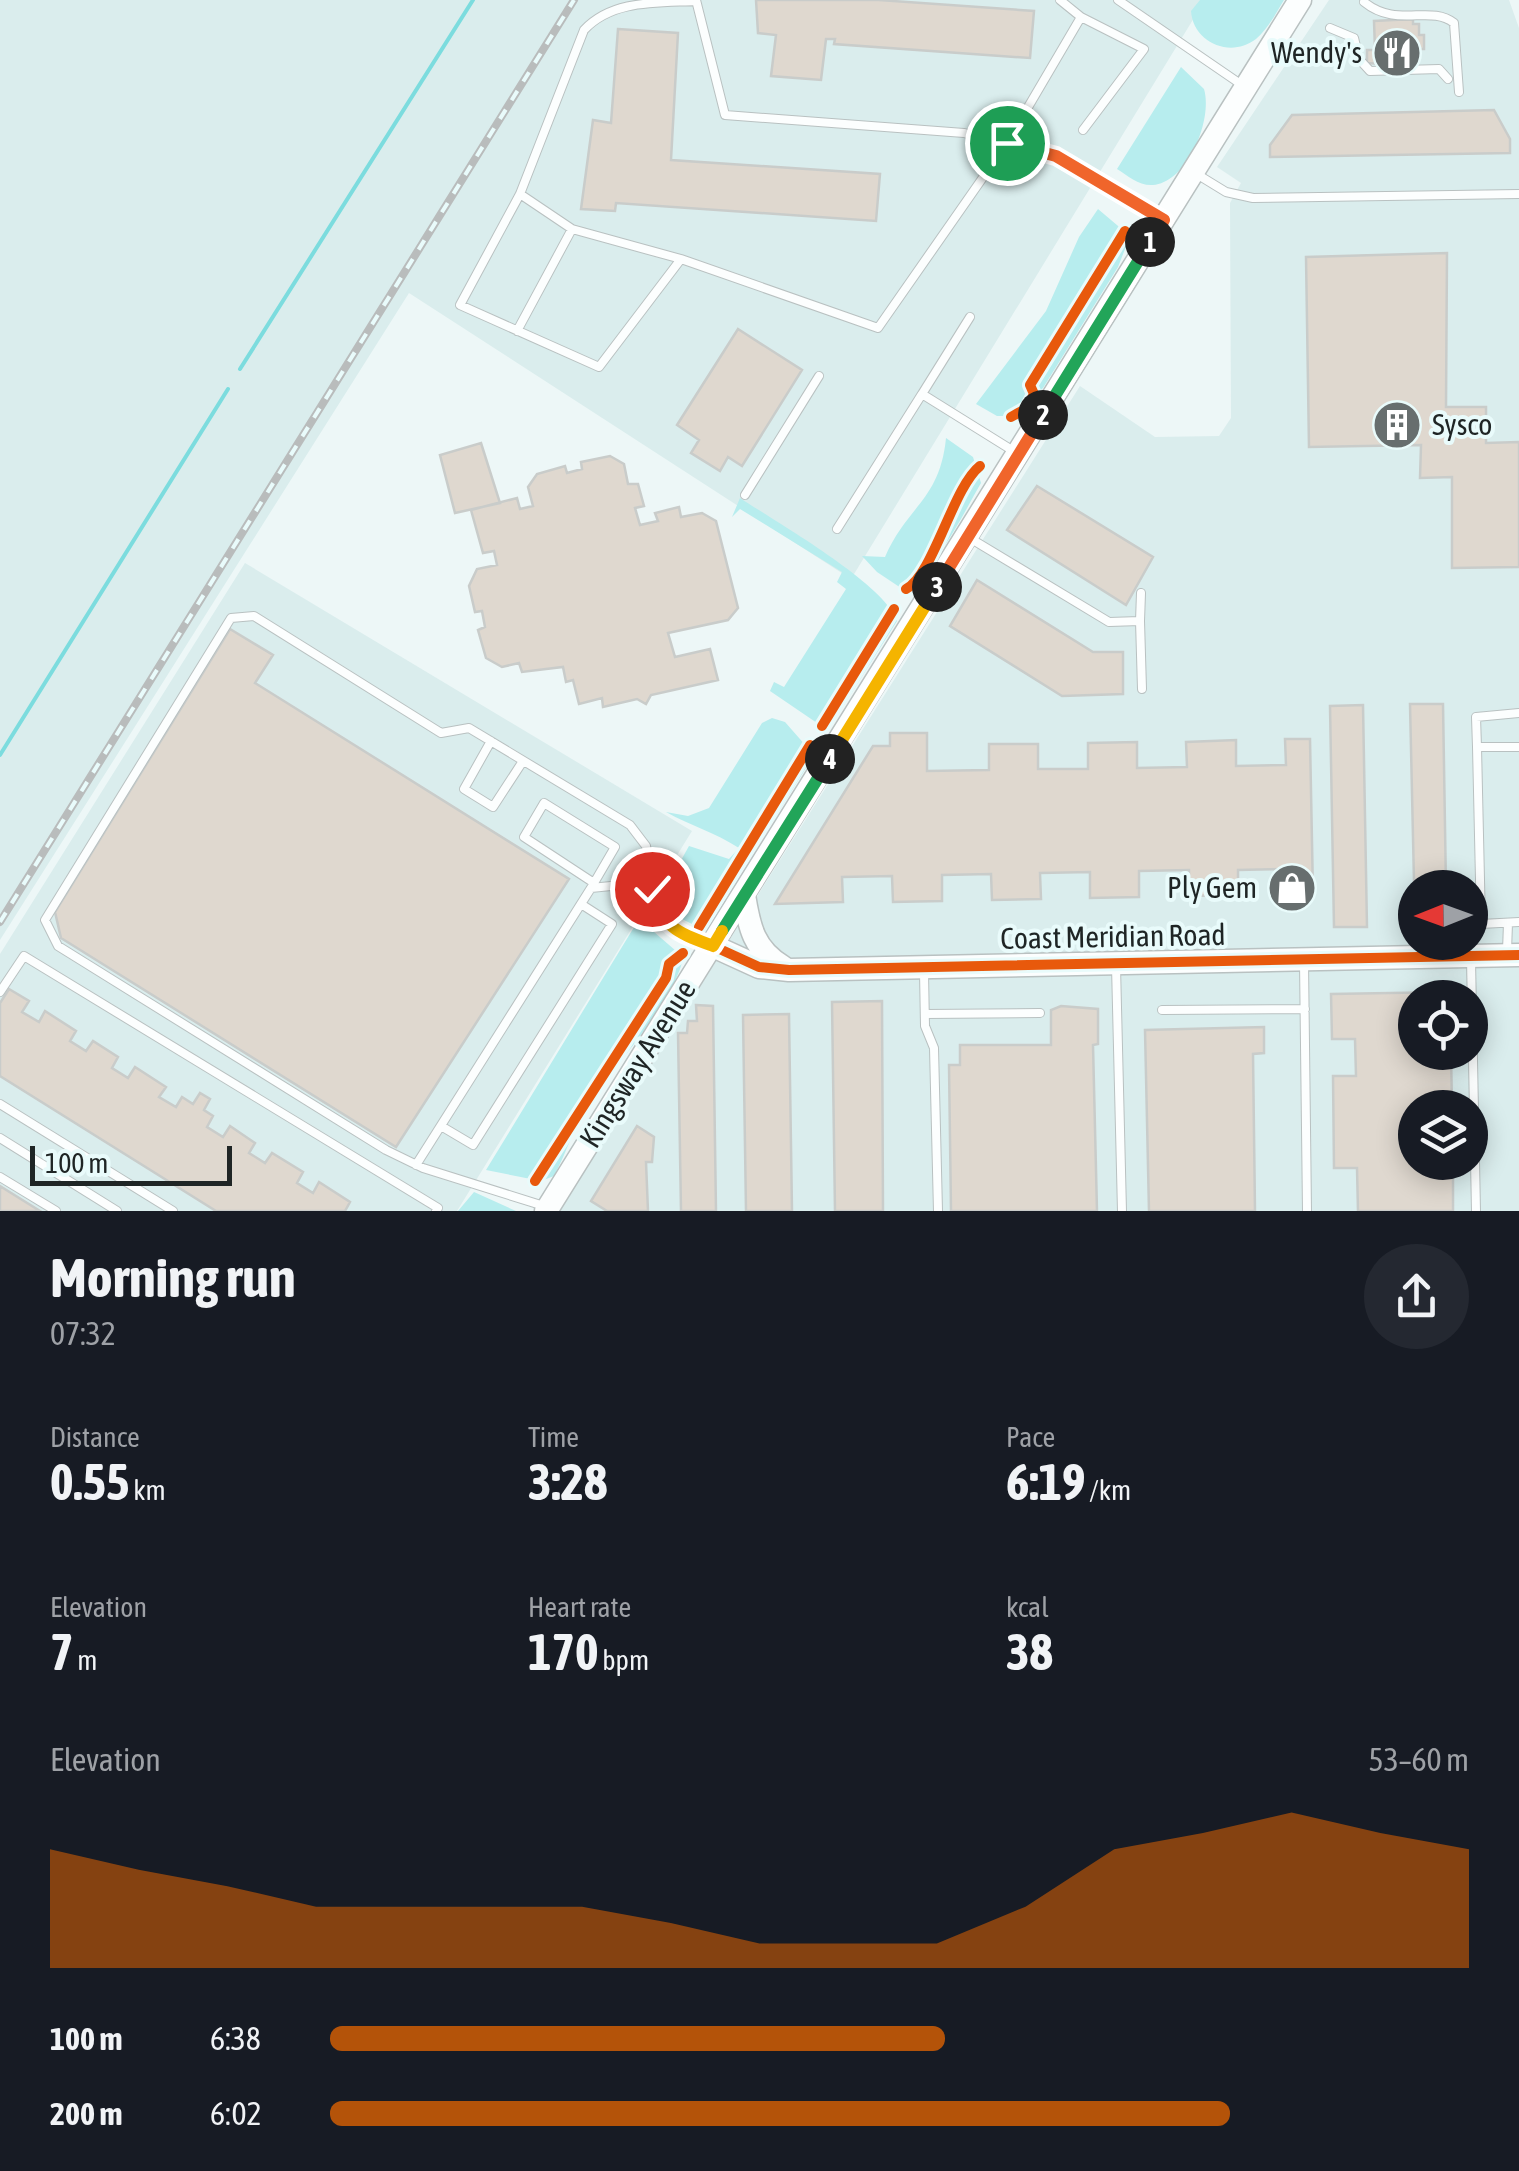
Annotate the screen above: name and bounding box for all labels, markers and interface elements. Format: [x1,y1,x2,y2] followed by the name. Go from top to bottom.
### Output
[1371,27,1423,79] restaurant icon: Wendy's
[1271,35,1362,69] place label: Wendy's
[965,101,1050,186] pin
[980,116,1035,171] icon: arrive
[1125,217,1175,267] pin: 1
[1143,226,1157,258] text: 1
[1018,390,1068,440] pin: 2
[1036,399,1050,431] text: 2
[1371,399,1423,451] building icon: Sysco
[1432,407,1492,441] place label: Sysco
[912,562,962,612] pin: 3
[930,571,944,603] text: 3
[805,734,855,784] pin: 4
[823,743,837,775] text: 4
[610,847,695,932] pin
[625,862,680,917] icon: check
[1266,862,1318,914] shop icon: Ply Gem
[1167,870,1257,904] place label: Ply Gem
[1398,870,1488,960] north arrow
[1398,870,1488,1180] map controls
[1000,917,1226,955] street label: Coast Meridian Road
[572,974,702,1153] street label: Kingsway Avenue
[1398,980,1488,1070] button: locate
[1398,1090,1488,1180] button: layers
[30,1141,232,1186] scale bar
[45,1147,108,1179] text: 100 m
[1364,1244,1469,1349] button: share
[50,1246,296,1309] text: Morning run
[50,1315,116,1352] text: 07:32
[50,1421,140,1453] text: Distance
[528,1421,579,1453] text: Time
[1006,1421,1055,1453] text: Pace
[50,1453,129,1511] text: 0.55
[528,1453,607,1511] text: 3:28
[1006,1453,1085,1511] text: 6:19
[129,1474,166,1506] text: km
[1085,1474,1131,1506] text: /km
[50,1591,147,1623] text: Elevation
[528,1591,631,1623] text: Heart rate
[1006,1591,1049,1623] text: kcal
[50,1623,74,1681] text: 7
[528,1623,599,1681] text: 170
[1006,1623,1053,1681] text: 38
[74,1644,98,1676] text: m
[599,1644,649,1676] text: bpm
[50,1741,161,1778] text: Elevation
[1369,1741,1469,1778] text: 53–60 m
[50,2020,123,2057] text: 100 m
[210,2020,261,2057] text: 6:38
[50,2095,123,2132] text: 200 m
[210,2095,261,2132] text: 6:02

